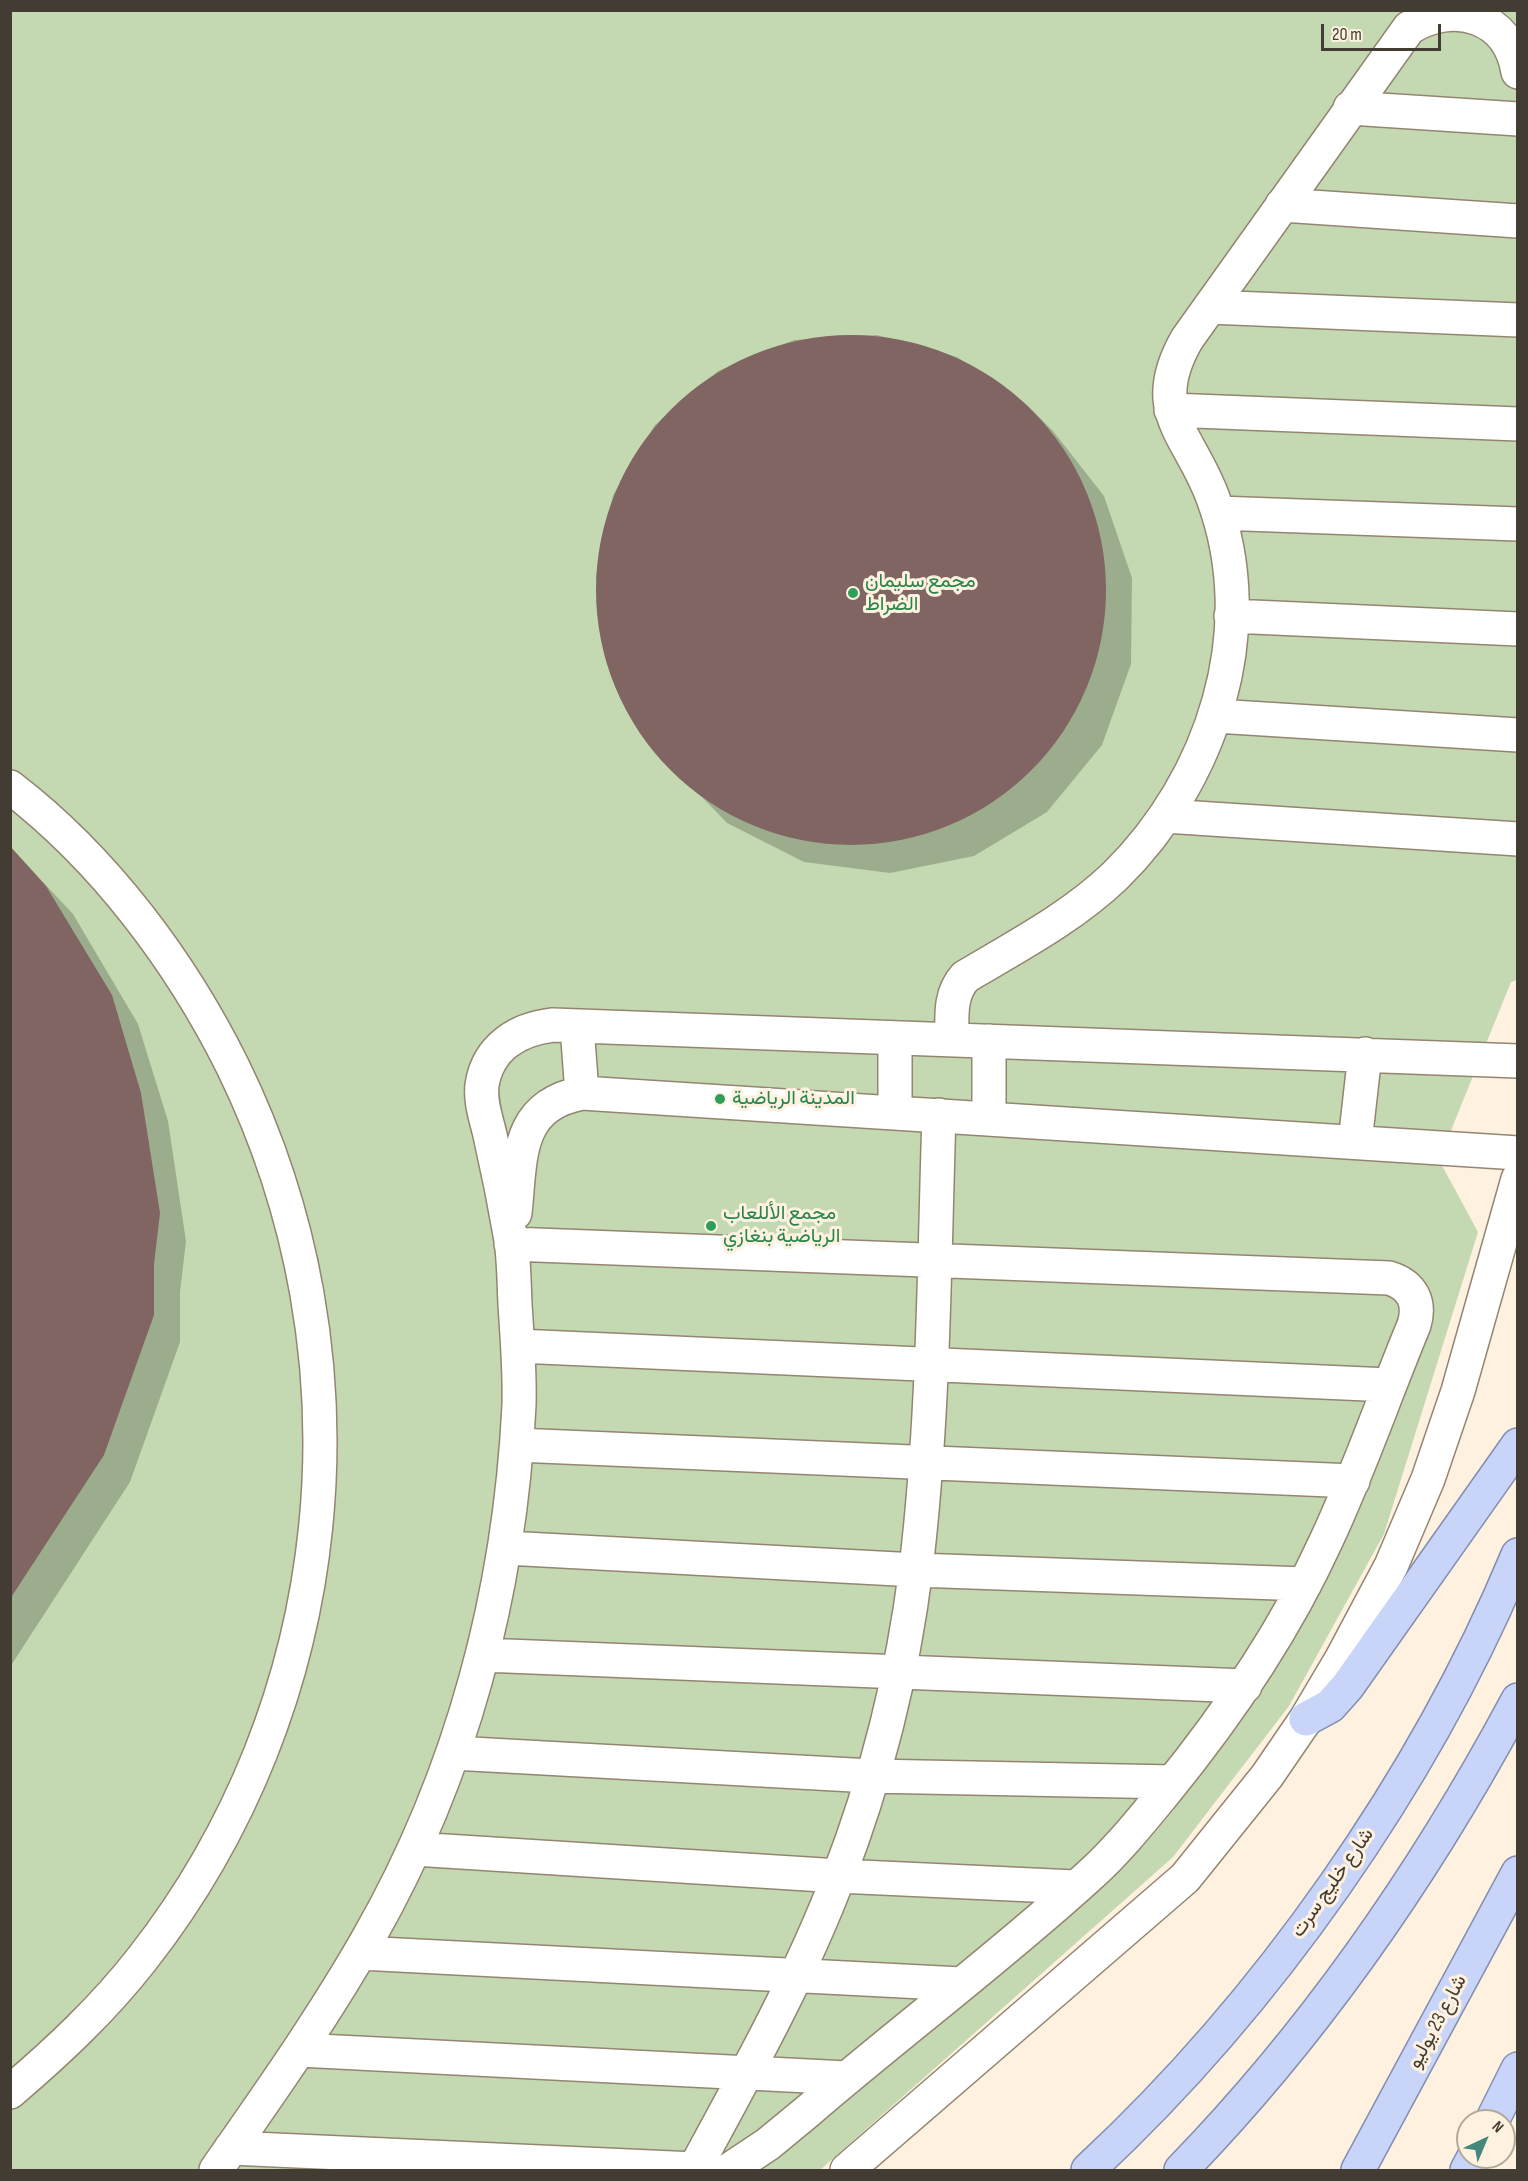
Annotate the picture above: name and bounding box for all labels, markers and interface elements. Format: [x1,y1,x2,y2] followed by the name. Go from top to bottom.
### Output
[1324,12,1444,50] scale bar
[1332,24,1362,45] text: 20 m
[865,570,976,617] place label: مجمع سليمان الضراط
[846,586,860,600] marker: مجمع سليمان الضراط
[732,1087,855,1111] place label: المدينة الرياضية
[713,1092,727,1106] marker: المدينة الرياضية
[723,1202,840,1249] place label: مجمع الأللعاب الرياضية بنغازي
[704,1219,718,1233] marker: مجمع الأللعاب الرياضية بنغازي
[1287,1824,1379,1942] street label: شارع خليج سرت
[1403,1971,1473,2073] street label: شارع 23 يوليو
[1456,2109,1516,2169] north arrow
[1488,2117,1507,2137] text: N

